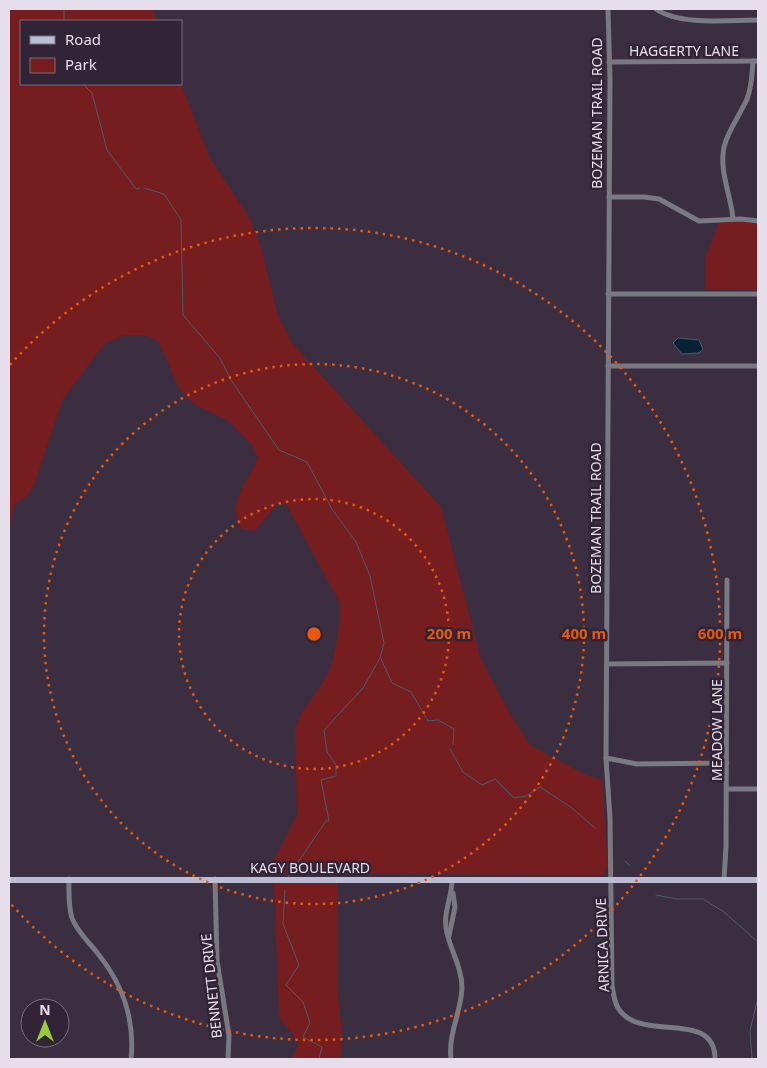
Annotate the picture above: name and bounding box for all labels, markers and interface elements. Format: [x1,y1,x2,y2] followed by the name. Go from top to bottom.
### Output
[20,20,182,85] legend
[65,29,101,49] text: Road
[587,37,606,189] street label: BOZEMAN TRAIL ROAD
[629,41,739,60] street label: HAGGERTY LANE
[65,54,97,74] text: Park
[586,442,605,594] street label: BOZEMAN TRAIL ROAD
[427,623,471,643] text: 200 m
[562,623,606,643] text: 400 m
[698,623,742,643] text: 600 m
[305,625,323,643] centre of rings
[707,679,726,781] street label: MEADOW LANE
[250,858,370,877] street label: KAGY BOULEVARD
[591,898,613,992] street label: ARNICA DRIVE
[196,933,226,1039] street label: BENNETT DRIVE
[20,998,70,1048] north arrow
[39,1000,51,1019] text: N

